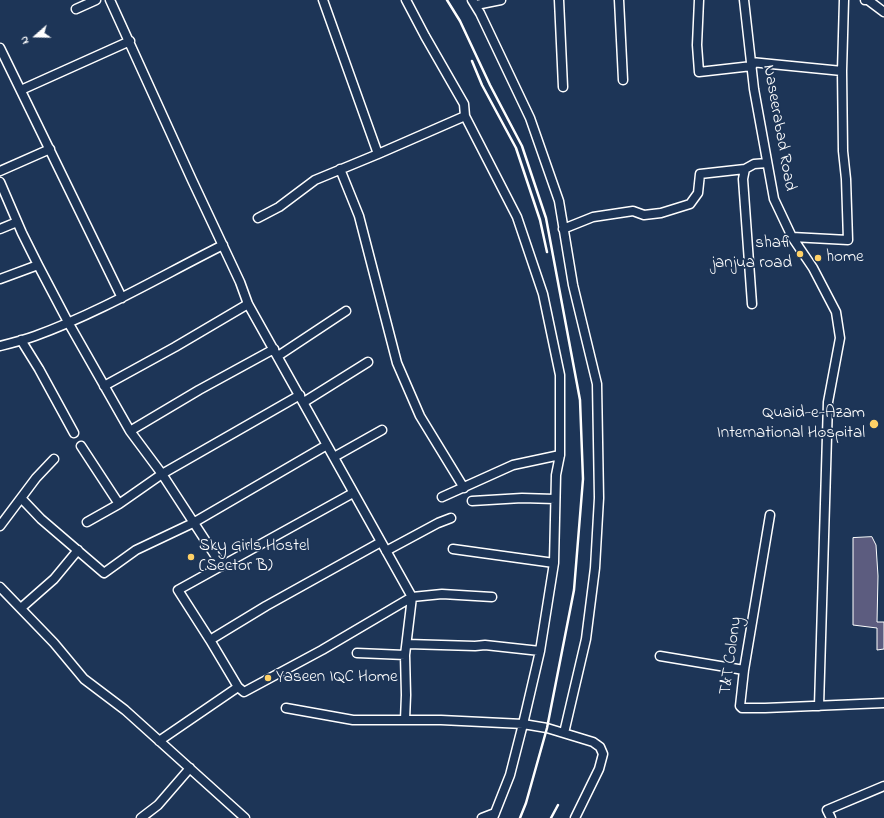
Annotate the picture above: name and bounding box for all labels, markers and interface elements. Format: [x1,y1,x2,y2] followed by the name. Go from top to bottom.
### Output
[16,16,56,56] north arrow
[16,34,34,46] text: N
[757,63,799,193] street label: Naseerabad Road
[712,234,792,274] place label: shafi janjua road
[826,248,864,268] place label: home
[795,249,805,259] marker: shafi janjua road
[813,253,823,263] marker: home
[717,404,865,444] place label: Quaid-e-Azam International Hospital
[868,418,880,430] marker: Quaid-e-Azam International Hospital
[199,537,309,577] place label: Sky Girls Hostel (Sector B)
[186,552,196,562] marker: Sky Girls Hostel (Sector B)
[716,616,748,696] street label: T&T Colony
[276,668,398,688] place label: Yaseen IQC Home
[263,673,273,683] marker: Yaseen IQC Home

